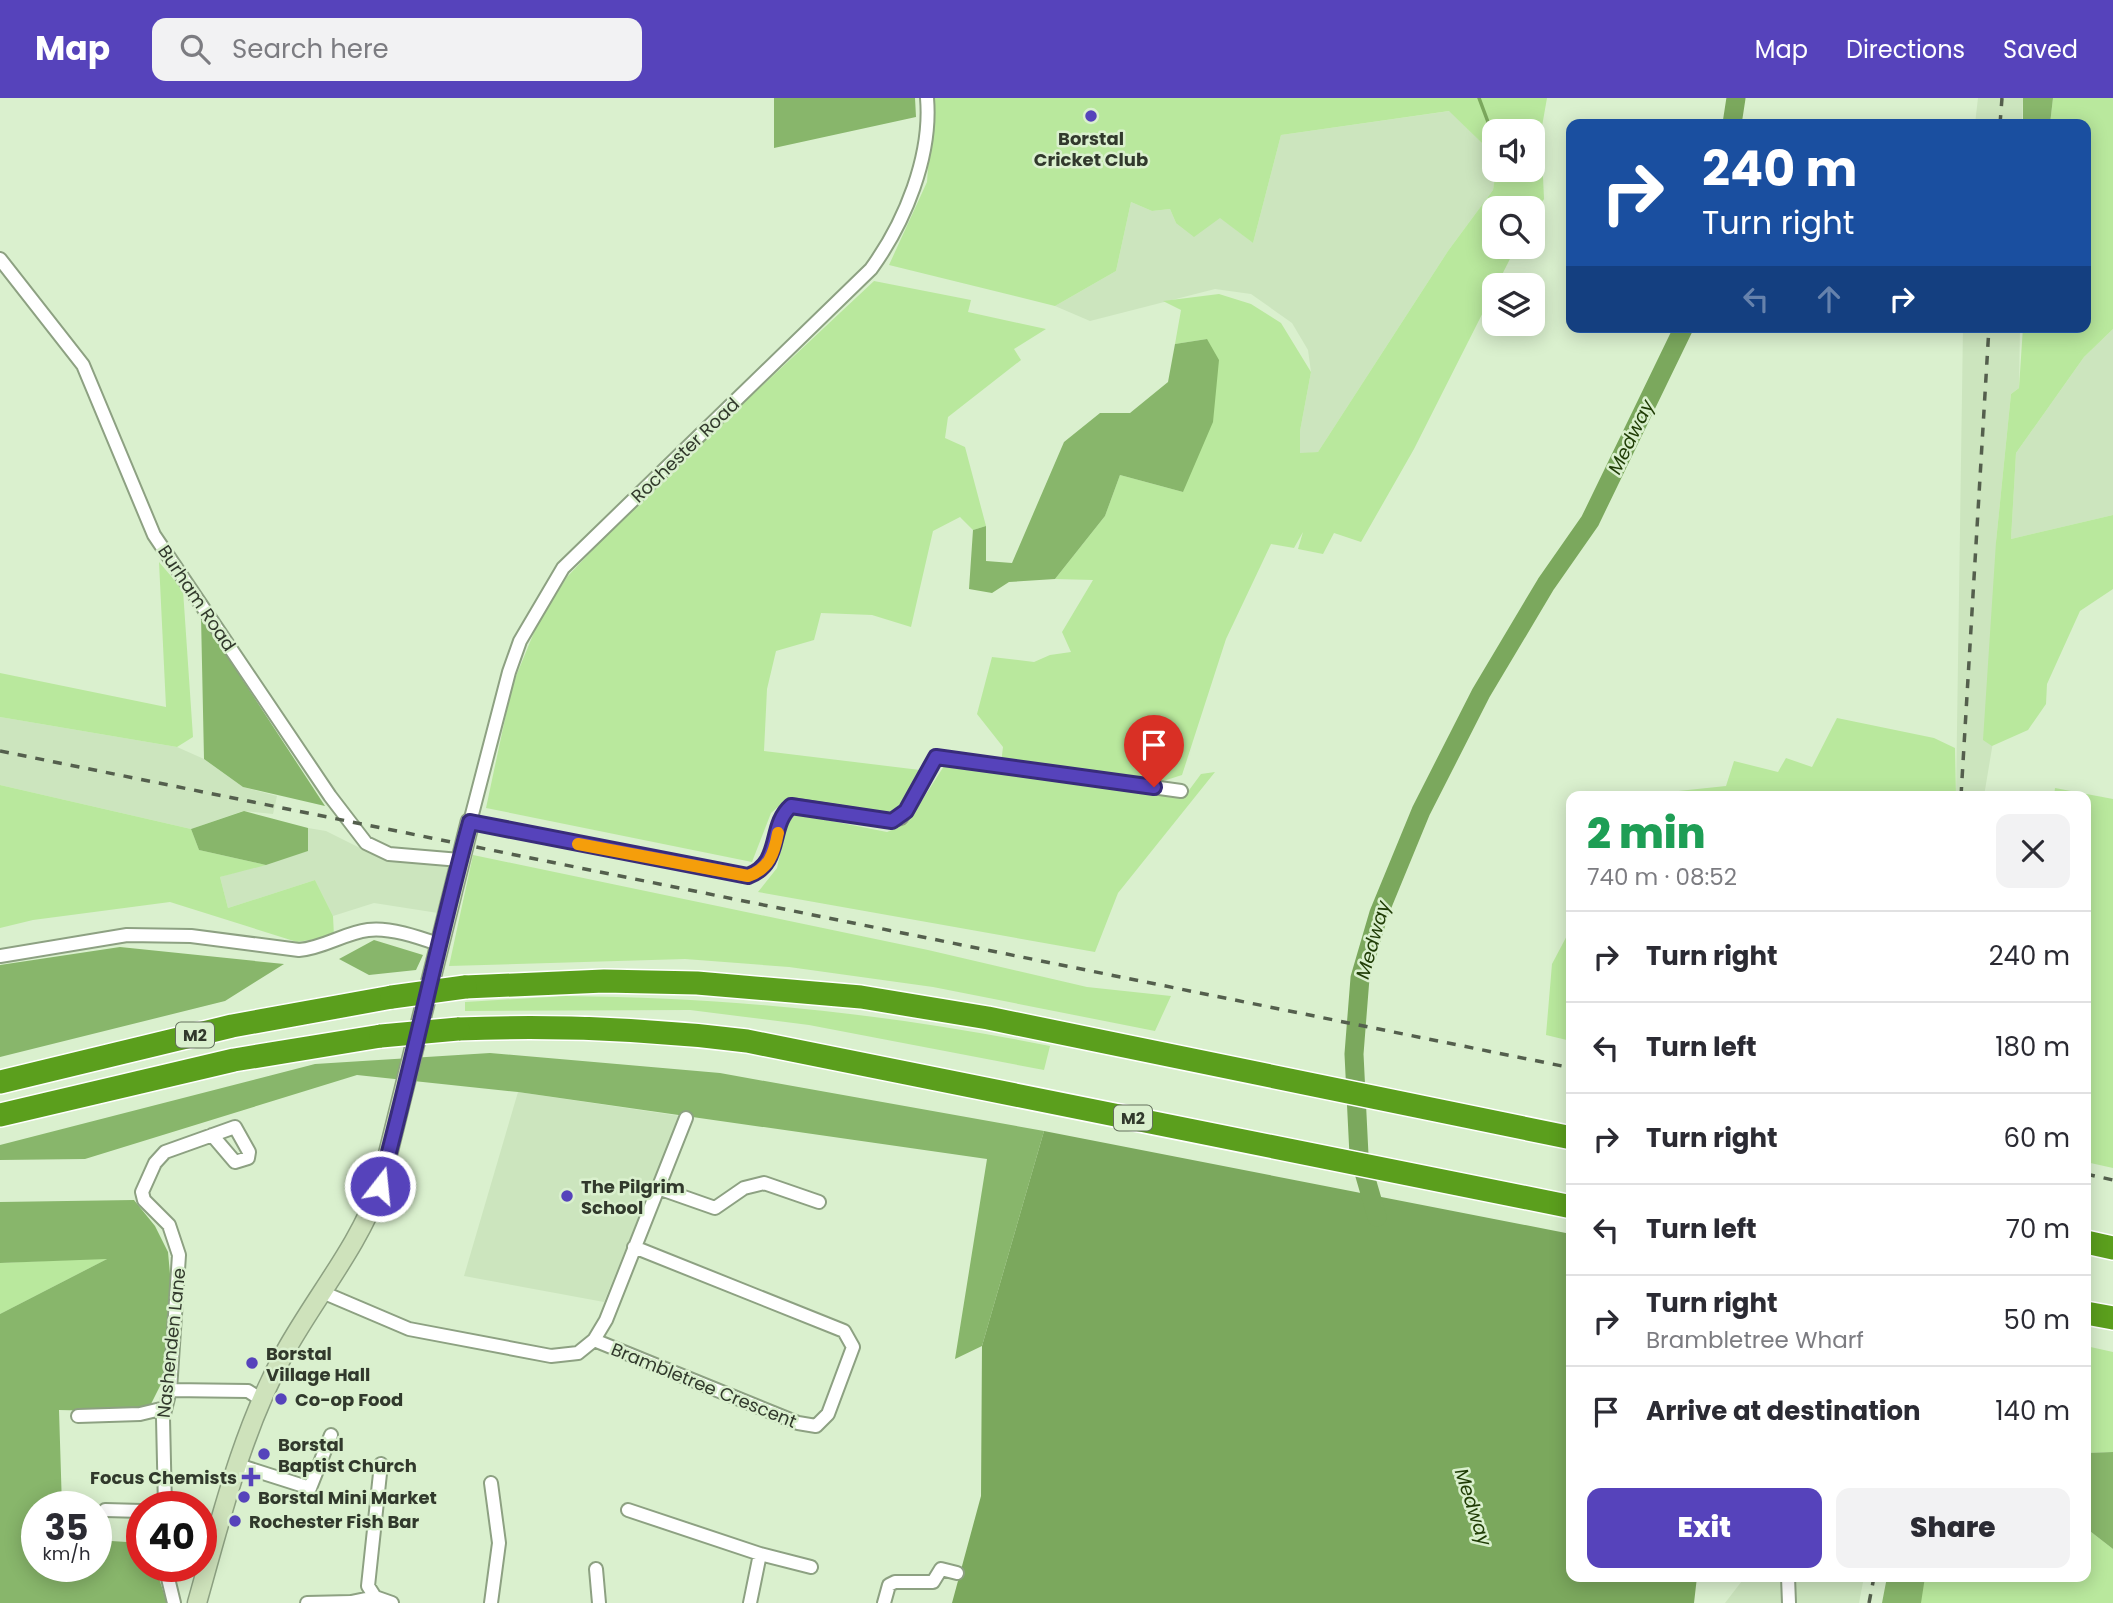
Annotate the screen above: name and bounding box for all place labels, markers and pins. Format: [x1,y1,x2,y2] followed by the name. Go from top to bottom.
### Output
[1083,108,1099,124] marker: Borstal Cricket Club
[1034,126,1148,172] place label: Borstal Cricket Club
[1124,715,1184,787] pin
[581,1174,685,1220] place label: The Pilgrim School
[559,1188,575,1204] marker: The Pilgrim School
[266,1341,370,1387] place label: Borstal Village Hall
[244,1355,260,1371] marker: Borstal Village Hall
[295,1387,403,1412] place label: Co-op Food
[273,1391,289,1407] marker: Co-op Food
[278,1432,417,1478] place label: Borstal Baptist Church
[256,1446,272,1462] marker: Borstal Baptist Church
[90,1465,237,1490] place label: Focus Chemists
[243,1469,259,1485] marker: Focus Chemists
[258,1485,437,1510] place label: Borstal Mini Market
[236,1489,252,1505] marker: Borstal Mini Market
[249,1509,420,1534] place label: Rochester Fish Bar
[227,1513,243,1529] marker: Rochester Fish Bar

